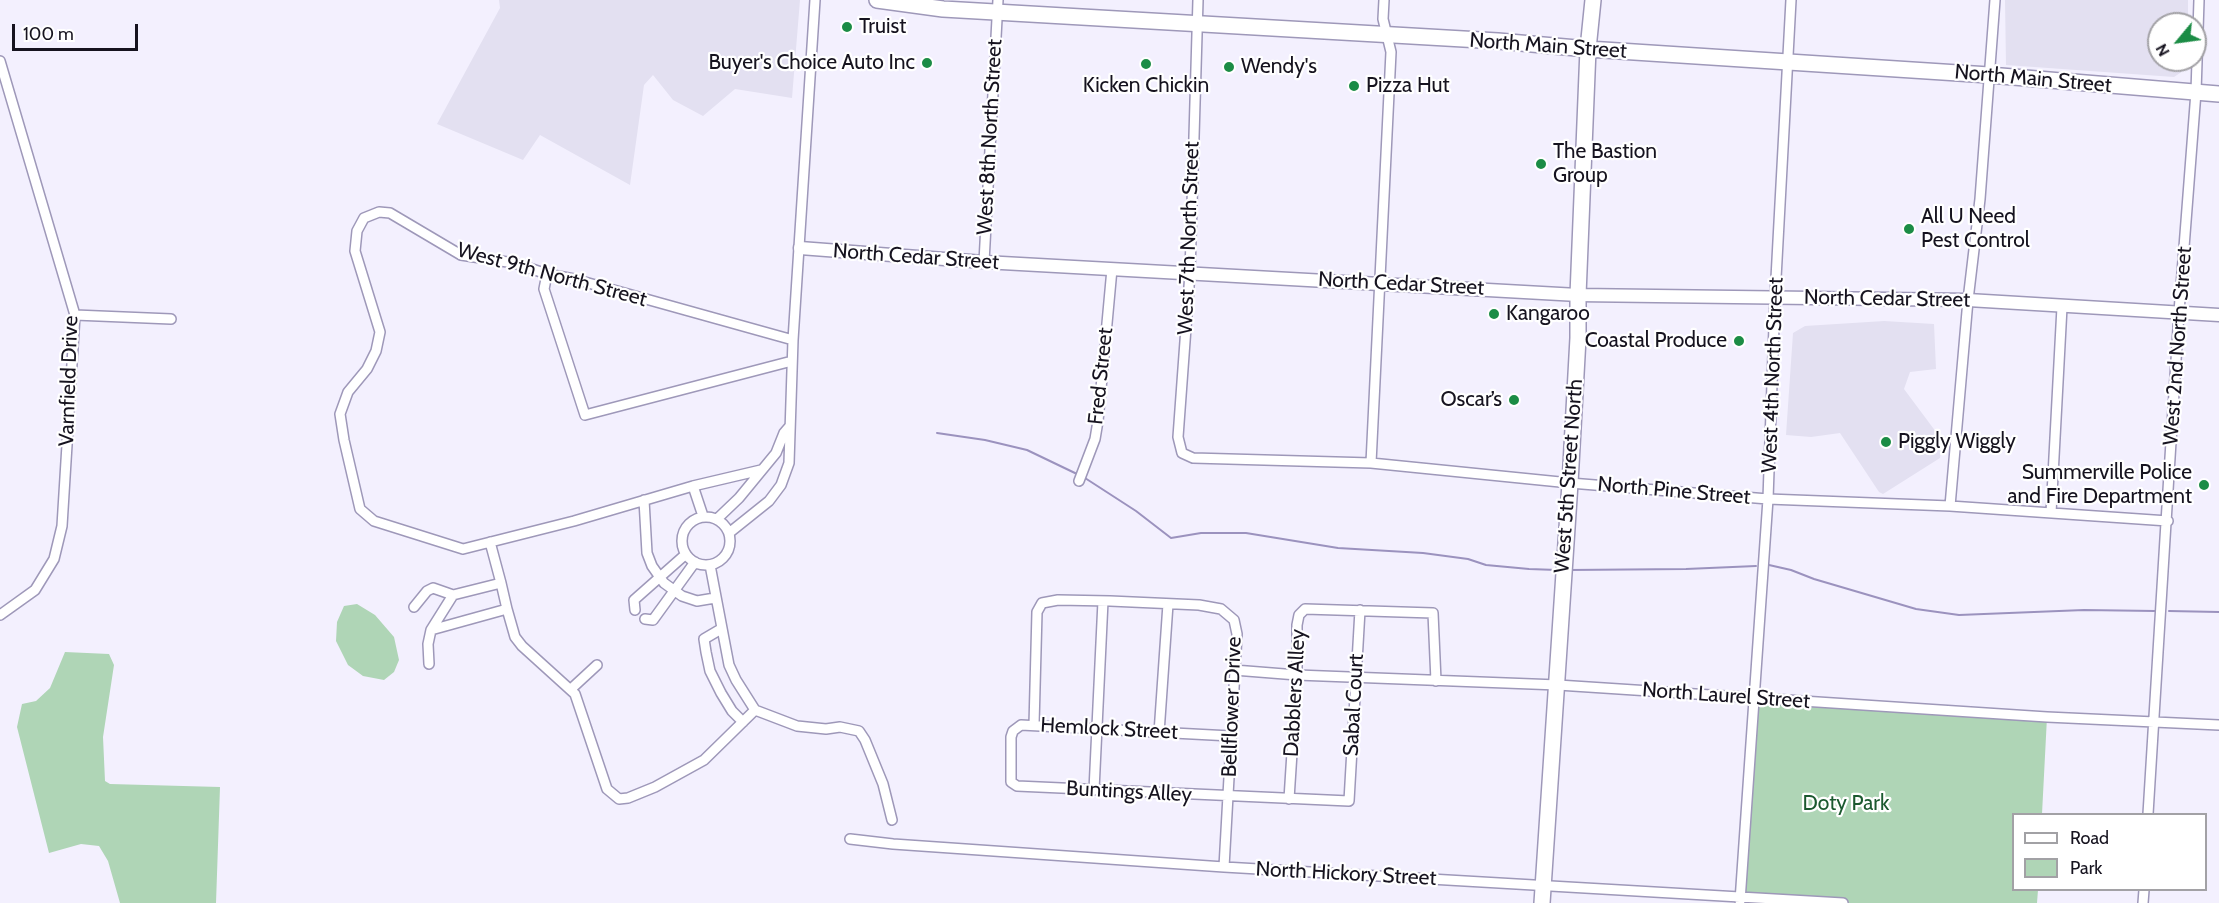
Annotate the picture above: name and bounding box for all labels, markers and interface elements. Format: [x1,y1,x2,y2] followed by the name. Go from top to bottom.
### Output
[15,12,141,50] scale bar
[2147,12,2207,72] north arrow
[859,14,906,40] place label: Truist
[840,20,854,34] marker: Truist
[23,23,74,45] text: 100 m
[1468,28,1628,64] street label: North Main Street
[972,38,1008,236] street label: West 8th North Street
[2152,40,2174,60] text: N
[708,50,915,76] place label: Buyer's Choice Auto Inc
[1241,54,1317,80] place label: Wendy's
[920,56,934,70] marker: Buyer's Choice Auto Inc
[1139,57,1153,71] marker: Kicken Chickin
[1222,60,1236,74] marker: Wendy's
[1953,60,2113,98] street label: North Main Street
[1083,73,1209,99] place label: Kicken Chickin
[1366,73,1450,99] place label: Pizza Hut
[1347,79,1361,93] marker: Pizza Hut
[1553,139,1657,189] place label: The Bastion Group
[1173,141,1205,335] street label: West 7th North Street
[1534,157,1548,171] marker: The Bastion Group
[1921,204,2030,254] place label: All U Need Pest Control
[1902,222,1916,236] marker: All U Need Pest Control
[454,238,650,312] street label: West 9th North Street
[832,239,1000,275] street label: North Cedar Street
[2158,246,2198,446] street label: West 2nd North Street
[1317,267,1485,301] street label: North Cedar Street
[1757,277,1789,473] street label: West 4th North Street
[1804,285,1970,313] street label: North Cedar Street
[1506,301,1590,327] place label: Kangaroo
[1487,307,1501,321] marker: Kangaroo
[54,315,84,447] street label: Varnfield Drive
[1083,326,1119,426] street label: Fred Street
[1585,328,1727,354] place label: Coastal Produce
[1732,334,1746,348] marker: Coastal Produce
[1550,378,1588,574] street label: West 5th Street North
[1441,387,1502,413] place label: Oscar’s
[1507,393,1521,407] marker: Oscar’s
[1898,429,2016,455] place label: Piggly Wiggly
[1879,435,1893,449] marker: Piggly Wiggly
[2007,460,2192,510] place label: Summerville Police and Fire Department
[1597,472,1751,510] street label: North Pine Street
[2197,478,2211,492] marker: Summerville Police and Fire Department
[1279,628,1311,758] street label: Dabblers Alley
[1217,636,1247,778] street label: Bellflower Drive
[1339,653,1369,757] street label: Sabal Court
[1641,678,1811,714] street label: North Laurel Street
[1040,713,1178,745] street label: Hemlock Street
[1065,776,1193,808] street label: Buntings Alley
[1803,791,1889,817] park label: Doty Park
[2012,813,2207,891] legend
[2070,827,2109,849] text: Road
[1255,857,1437,891] street label: North Hickory Street
[2070,857,2102,879] text: Park

